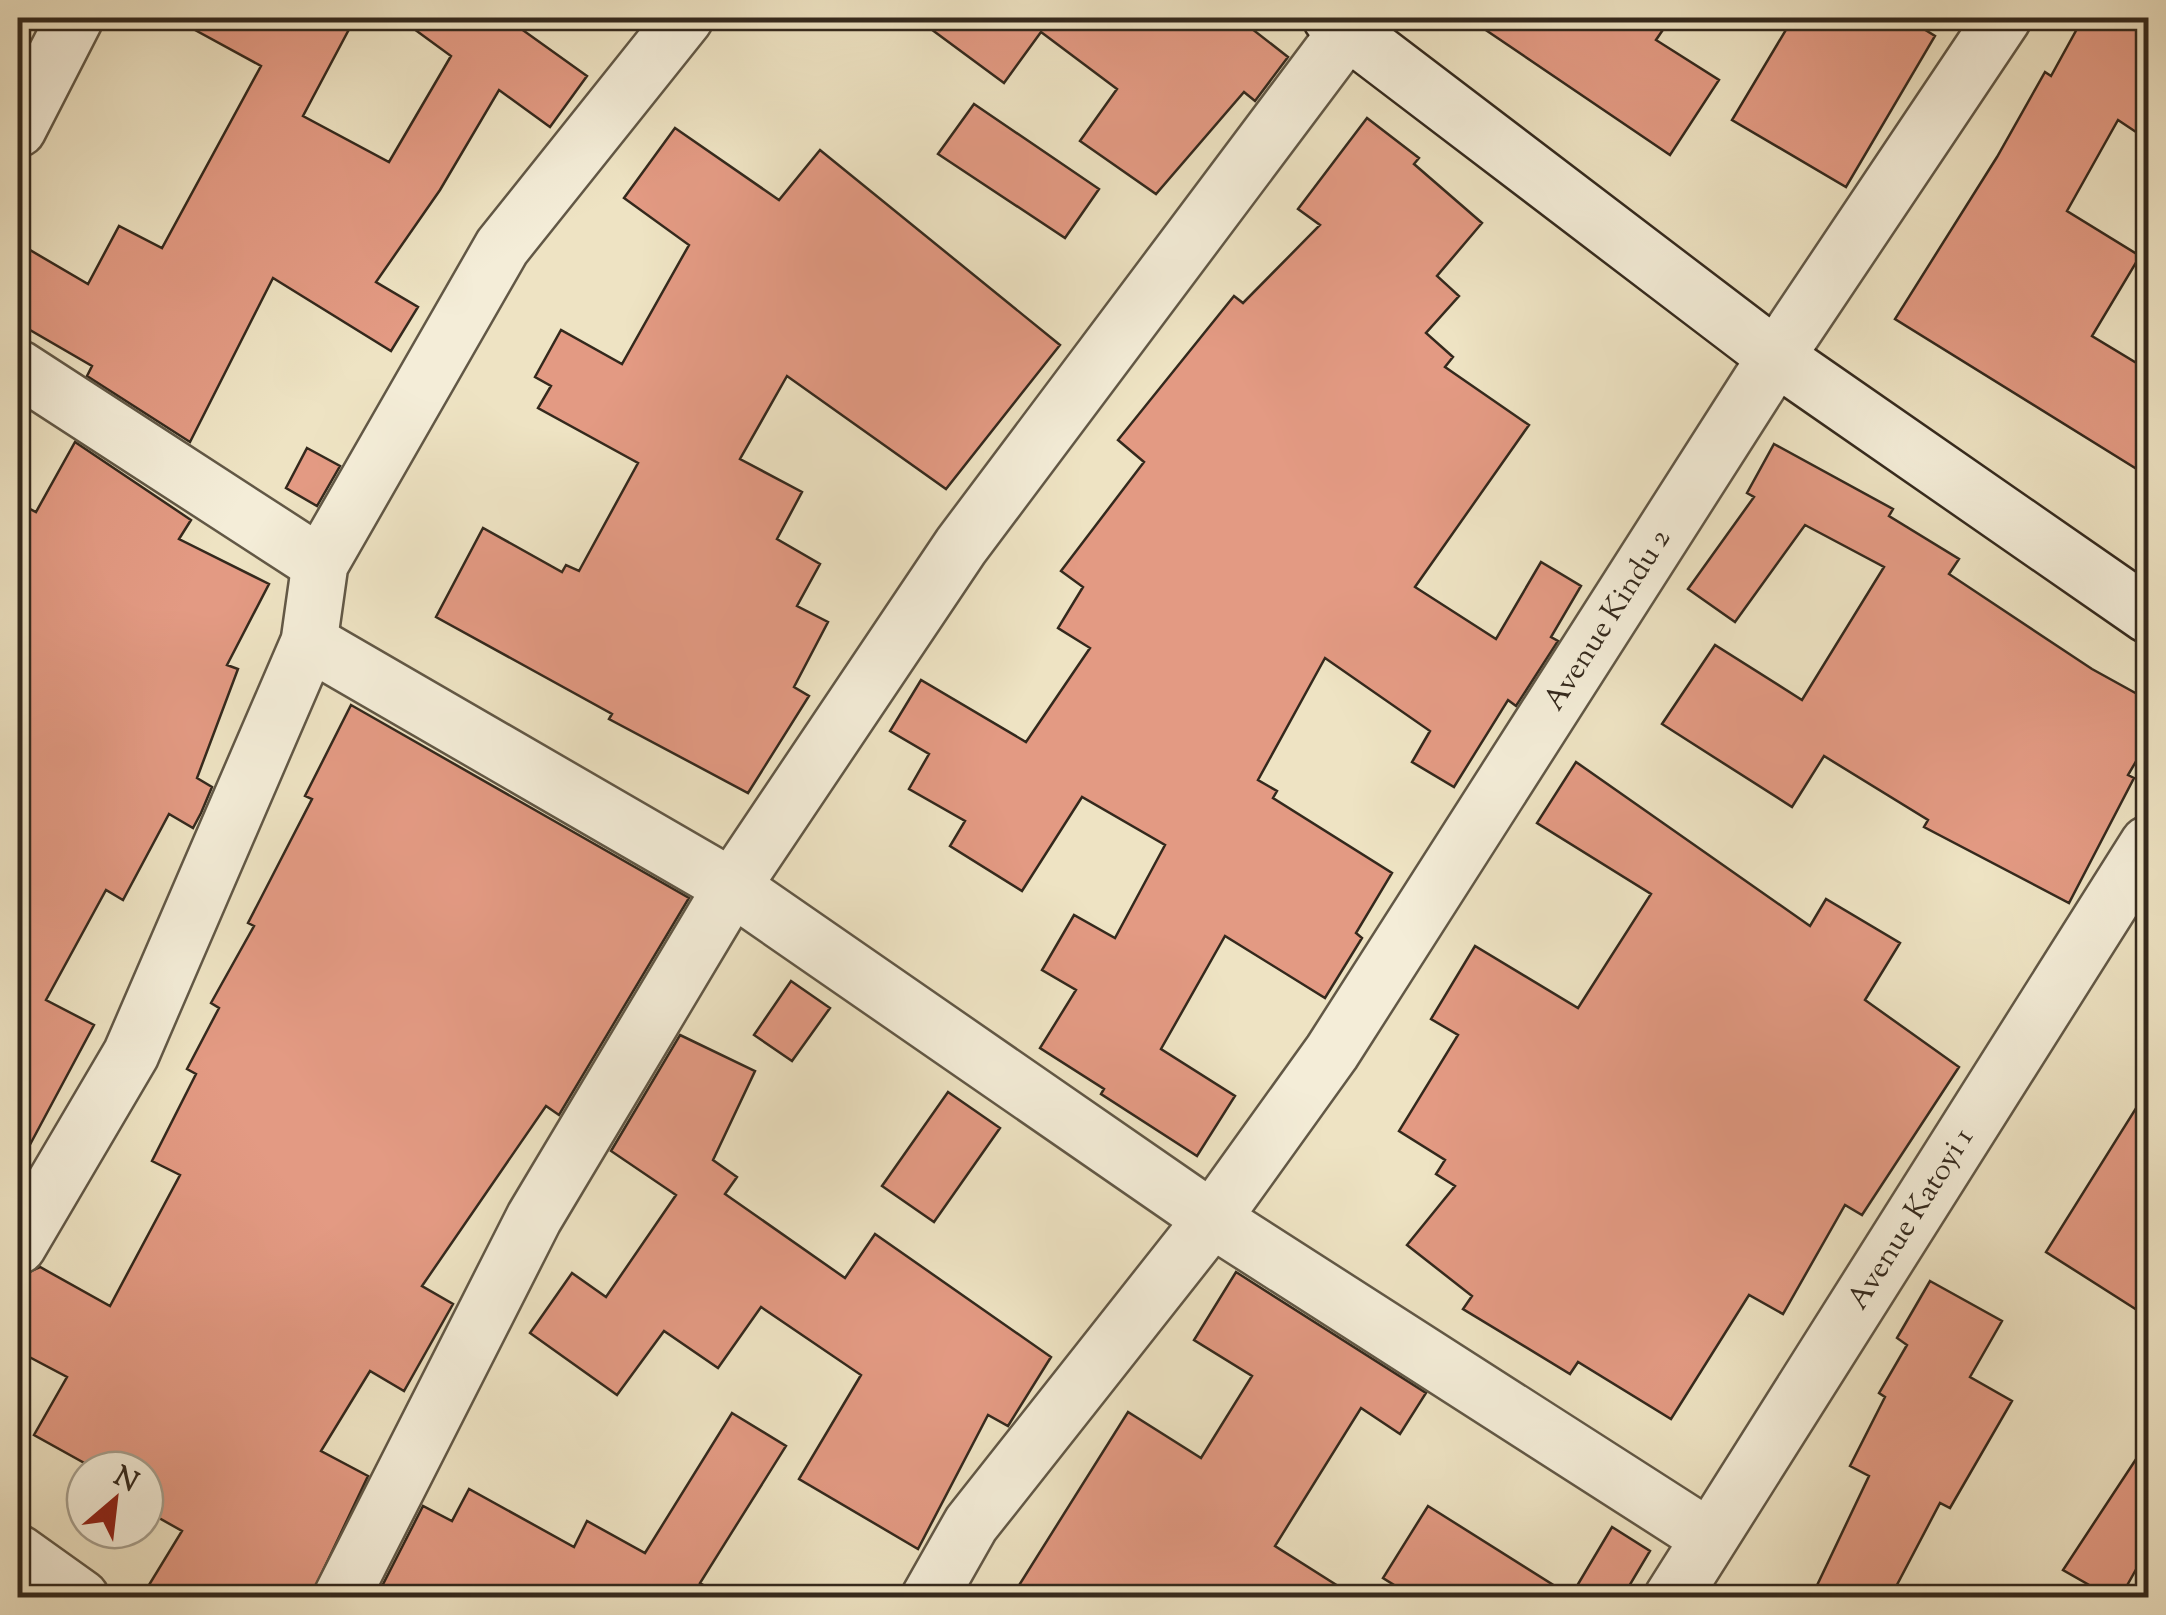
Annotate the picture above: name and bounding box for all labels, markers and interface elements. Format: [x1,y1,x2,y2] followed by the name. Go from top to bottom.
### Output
[1534,521,1682,720] street label: Avenue Kindu 2
[1838,1120,1985,1319] street label: Avenue Katoyi 1
[65,1450,165,1550] north arrow
[106,1458,145,1503] text: N

